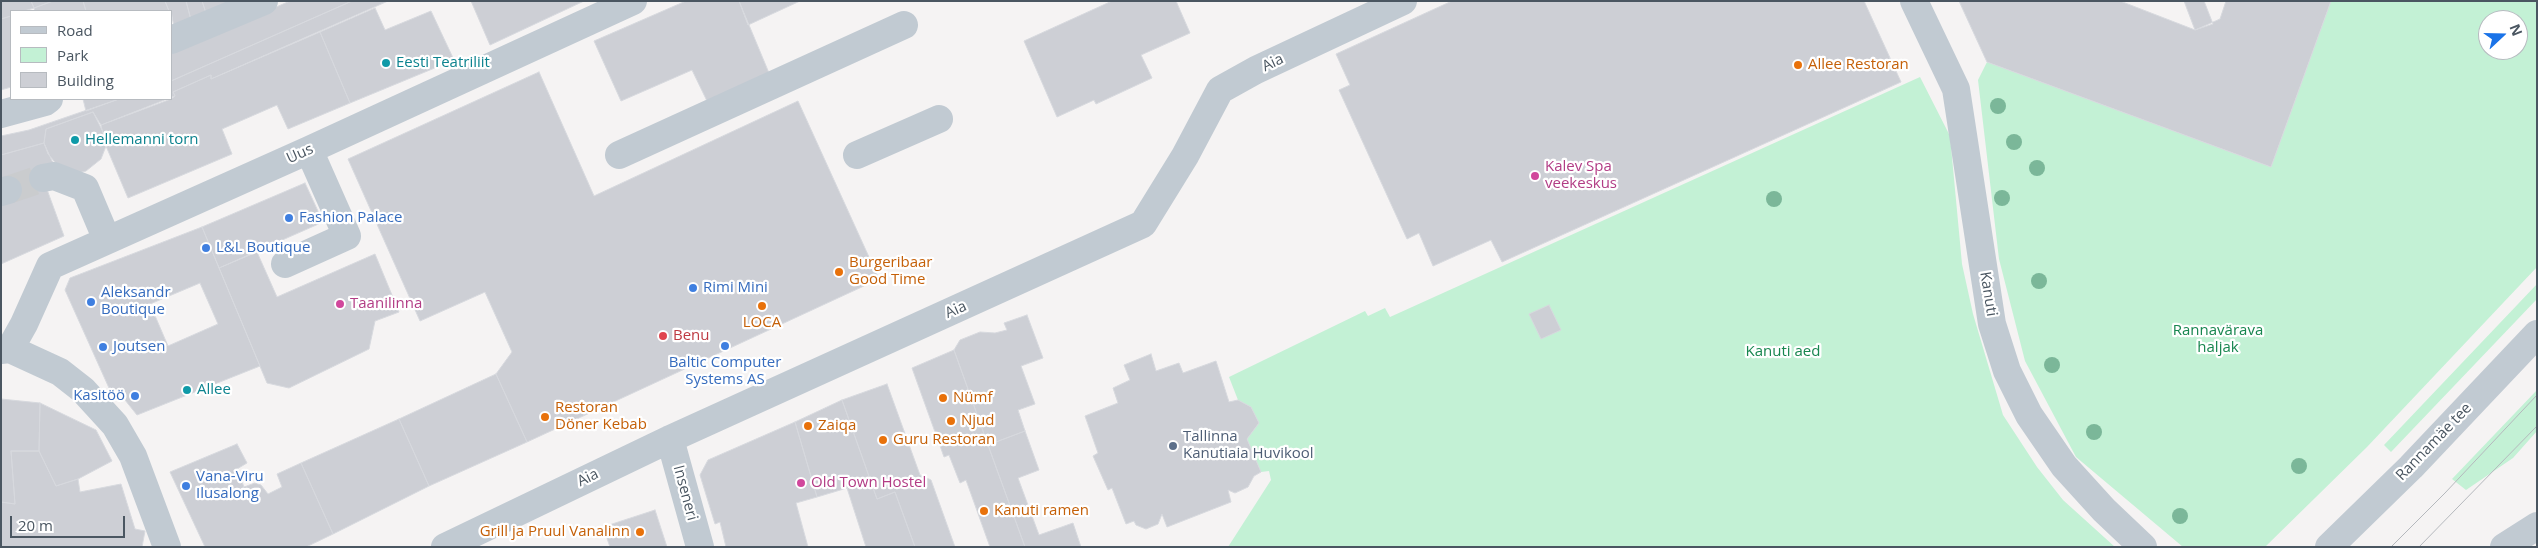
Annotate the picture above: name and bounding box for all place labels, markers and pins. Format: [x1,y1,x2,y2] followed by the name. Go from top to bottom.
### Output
[396,54,490,72] place label: Eesti Teatriliit
[1808,56,1909,74] place label: Allee Restoran
[380,57,392,69] marker: Eesti Teatriliit
[1792,59,1804,71] marker: Allee Restoran
[85,131,198,149] place label: Hellemanni torn
[69,134,81,146] marker: Hellemanni torn
[1545,158,1617,193] place label: Kalev Spa veekeskus
[1529,170,1541,182] marker: Kalev Spa veekeskus
[299,209,402,227] place label: Fashion Palace
[283,212,295,224] marker: Fashion Palace
[216,239,310,257] place label: L&L Boutique
[200,242,212,254] marker: L&L Boutique
[849,254,932,289] place label: Burgeribaar Good Time
[833,266,845,278] marker: Burgeribaar Good Time
[703,279,768,297] place label: Rimi Mini
[687,282,699,294] marker: Rimi Mini
[101,284,171,319] place label: Aleksandr Boutique
[350,295,422,313] place label: Taanilinna
[85,296,97,308] marker: Aleksandr Boutique
[334,298,346,310] marker: Taanilinna
[756,300,768,312] marker: LOCA
[743,314,781,332] place label: LOCA
[673,327,710,345] place label: Benu
[657,330,669,342] marker: Benu
[113,338,165,356] place label: Joutsen
[719,340,731,352] marker: Baltic Computer Systems AS
[97,341,109,353] marker: Joutsen
[669,354,781,389] place label: Baltic Computer Systems AS
[197,381,231,399] place label: Allee
[181,384,193,396] marker: Allee
[73,387,125,405] place label: Kasitöö
[953,389,992,407] place label: Nümf
[129,390,141,402] marker: Kasitöö
[937,392,949,404] marker: Nümf
[555,399,647,434] place label: Restoran Döner Kebab
[539,411,551,423] marker: Restoran Döner Kebab
[961,412,994,430] place label: Njud
[945,415,957,427] marker: Njud
[818,417,856,435] place label: Zaiqa
[802,420,814,432] marker: Zaiqa
[1183,428,1314,463] place label: Tallinna Kanutiaia Huvikool
[893,431,995,449] place label: Guru Restoran
[877,434,889,446] marker: Guru Restoran
[1167,440,1179,452] marker: Tallinna Kanutiaia Huvikool
[196,468,264,503] place label: Vana-Viru Ilusalong
[811,474,926,492] place label: Old Town Hostel
[795,477,807,489] marker: Old Town Hostel
[180,480,192,492] marker: Vana-Viru Ilusalong
[994,502,1089,520] place label: Kanuti ramen
[978,505,990,517] marker: Kanuti ramen
[480,523,630,541] place label: Grill ja Pruul Vanalinn
[634,526,646,538] marker: Grill ja Pruul Vanalinn

